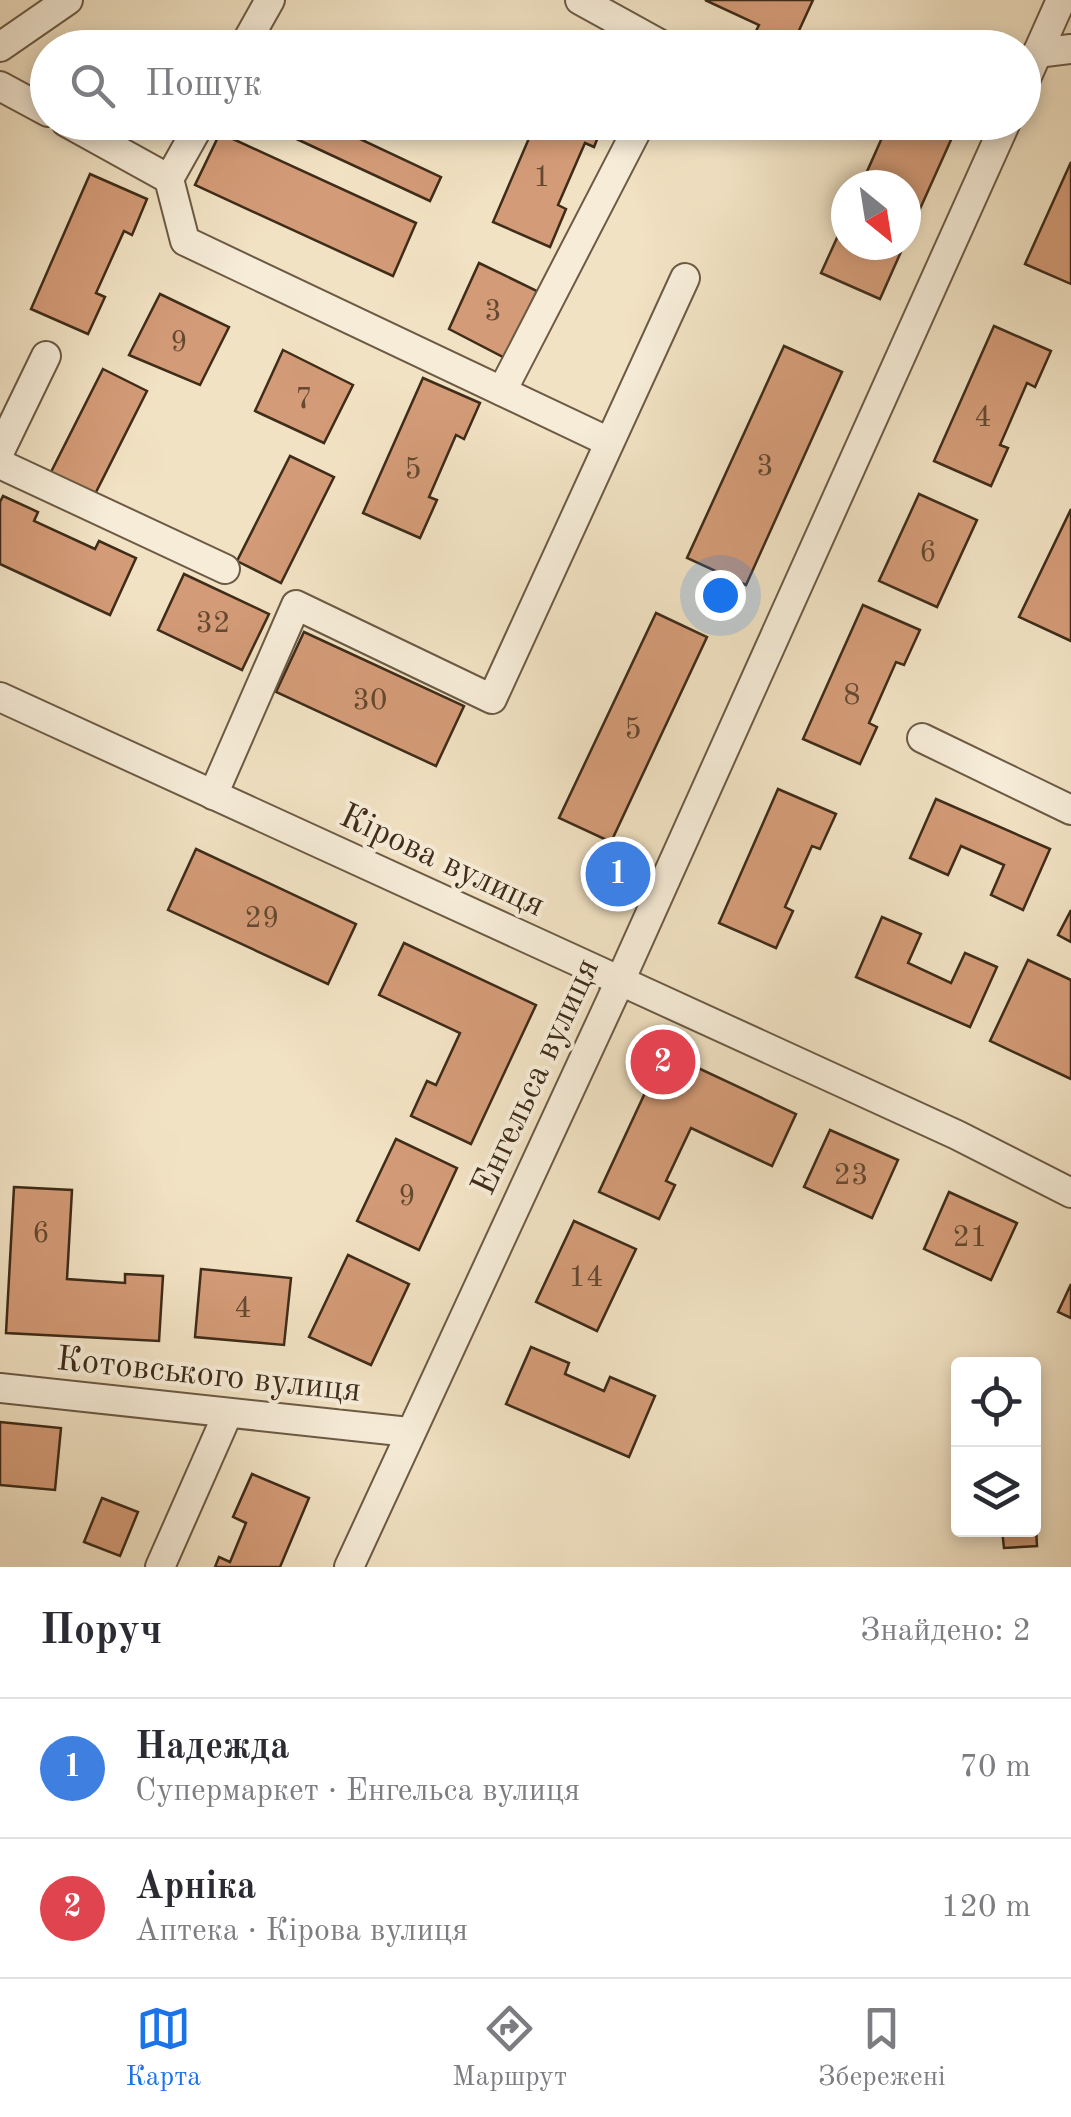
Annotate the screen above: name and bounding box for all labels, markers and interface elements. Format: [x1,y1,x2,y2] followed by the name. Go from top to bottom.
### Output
[30,30,1041,140] search box
[65,58,120,113] icon: search
[145,66,262,104] text: Пошук
[533,163,551,193] house number: 1
[831,170,921,260] north arrow
[484,297,502,327] house number: 3
[170,328,188,358] house number: 9
[295,385,313,415] house number: 7
[974,403,992,433] house number: 4
[756,452,774,482] house number: 3
[404,455,422,485] house number: 5
[919,538,937,568] house number: 6
[695,570,746,621] your location
[196,609,230,639] house number: 32
[843,681,861,711] house number: 8
[353,686,387,716] house number: 30
[624,715,642,745] house number: 5
[334,799,550,924] street label: Кірова вулиця
[586,836,650,912] pin: 1
[245,904,279,934] house number: 29
[466,953,606,1201] street label: Енгельса вулиця
[630,1024,696,1100] pin: 2
[834,1161,868,1191] house number: 23
[398,1182,416,1212] house number: 9
[32,1219,50,1249] house number: 6
[953,1223,987,1253] house number: 21
[569,1263,603,1293] house number: 14
[234,1294,252,1324] house number: 4
[55,1342,363,1409] street label: Котовського вулиця
[951,1357,1041,1537] map controls
[951,1357,1041,1447] button: locate
[951,1447,1041,1537] button: layers
[40,1611,162,1653] text: Поруч
[860,1616,1031,1648] text: Знайдено: 2
[135,1729,290,1767] text: Надежда
[63,1752,82,1784] text: 1
[960,1752,1031,1784] text: 70 m
[135,1776,580,1808] text: Супермаркет · Енгельса вулиця
[135,1869,256,1907] text: Арніка
[63,1892,82,1924] text: 2
[941,1892,1031,1924] text: 120 m
[135,1916,468,1948] text: Аптека · Кірова вулиця
[125,2001,201,2096] tab: Карта
[452,2001,567,2096] tab: Маршрут
[818,2001,946,2096] tab: Збережені

